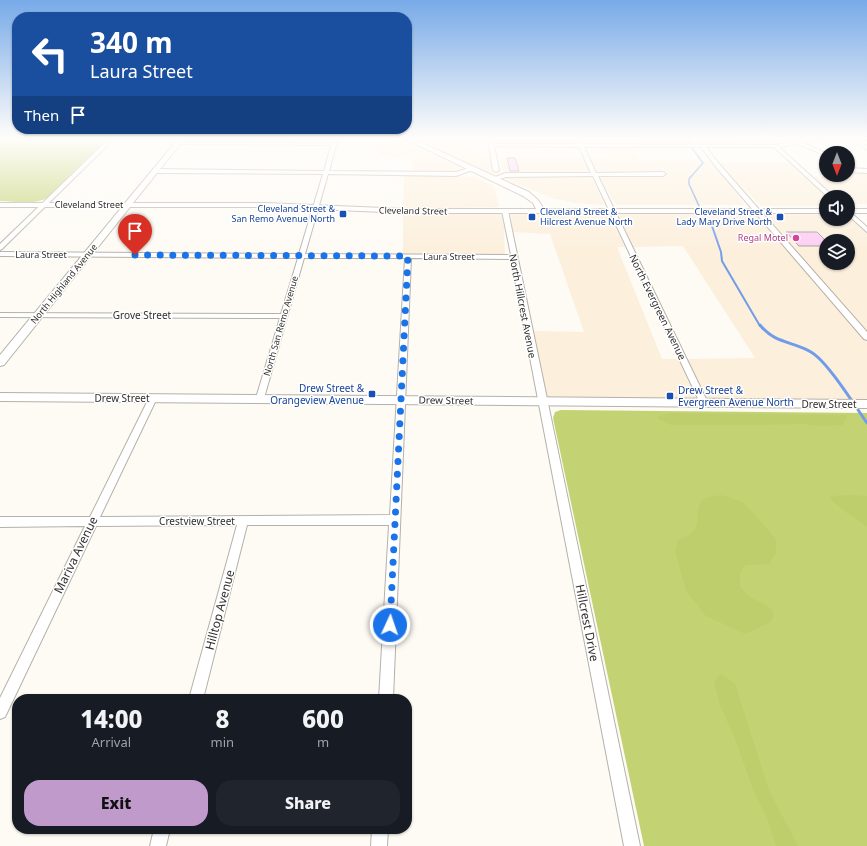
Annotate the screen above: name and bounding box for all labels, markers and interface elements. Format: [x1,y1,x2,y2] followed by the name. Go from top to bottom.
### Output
[90,23,173,61] text: 340 m
[24,28,76,80] icon: left
[90,59,193,83] text: Laura Street
[67,104,89,126] icon: arrive
[24,105,59,125] text: Then
[819,146,855,182] north arrow
[819,146,855,270] map controls
[819,190,855,226] button: sound
[55,198,124,211] street label: Cleveland Street
[231,202,335,225] place label: Cleveland Street & San Remo Avenue North
[379,203,448,218] street label: Cleveland Street
[540,205,633,228] place label: Cleveland Street & Hilcrest Avenue North
[677,205,772,228] place label: Cleveland Street & Lady Mary Drive North
[338,209,348,219] marker: Cleveland Street & San Remo Avenue North
[527,212,537,222] marker: Cleveland Street & Hilcrest Avenue North
[775,212,785,222] marker: Cleveland Street & Lady Mary Drive North
[118,214,152,255] pin
[124,220,146,242] icon: arrive
[738,231,788,244] place label: Regal Motel
[791,233,801,243] marker: Regal Motel
[819,234,855,270] button: layers
[27,241,100,326] street label: North Highland Avenue
[15,248,67,261] street label: Laura Street
[423,250,475,263] street label: Laura Street
[626,252,690,362] street label: North Evergreen Avenue
[506,253,540,360] street label: North Hillcrest Avenue
[260,274,301,377] street label: North San Remo Avenue
[113,308,172,322] street label: Grove Street
[270,381,365,407] place label: Drew Street & Orangeview Avenue
[678,383,794,409] place label: Drew Street & Evergreen Avenue North
[367,389,377,399] marker: Drew Street & Orangeview Avenue
[94,391,150,405] street label: Drew Street
[665,391,675,401] marker: Drew Street & Evergreen Avenue North
[418,393,474,407] street label: Drew Street
[801,397,857,411] street label: Drew Street
[50,513,102,596] street label: Mariva Avenue
[159,514,235,528] street label: Crestview Street
[201,568,238,652] street label: Hilltop Avenue
[572,583,603,663] street label: Hillcrest Drive
[369,604,411,646] position arrow
[80,702,142,735] text: 14:00
[215,702,229,735] text: 8
[302,702,344,735] text: 600
[91,733,131,751] text: Arrival
[211,733,234,751] text: min
[317,733,329,751] text: m
[24,780,208,826] button: Exit
[216,780,400,826] button: Share

